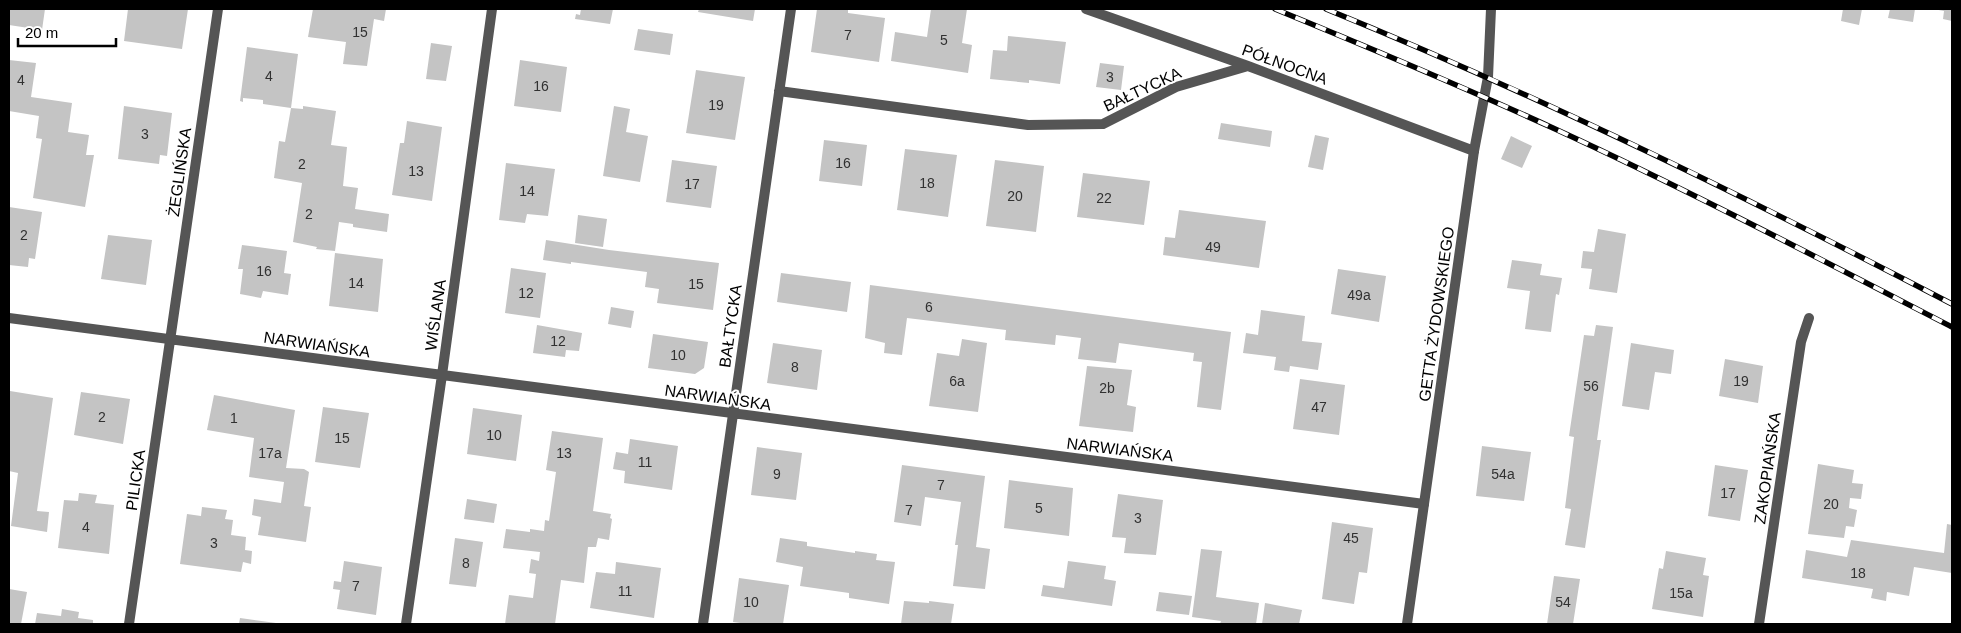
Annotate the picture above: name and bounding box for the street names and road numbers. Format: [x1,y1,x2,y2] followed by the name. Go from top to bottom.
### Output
[1240,40,1331,88] street label: PÓŁNOCNA
[1101,64,1184,115] street label: BAŁTYCKA
[164,126,194,218] street label: ŻEGLIŃSKA
[1415,225,1457,403] street label: GETTA ŻYDOWSKIEGO
[421,278,449,352] street label: WIŚLANA
[716,283,745,369] street label: BAŁTYCKA
[263,328,372,360] street label: NARWIAŃSKA
[664,381,773,413] street label: NARWIAŃSKA
[1750,411,1784,525] street label: ZAKOPIAŃSKA
[1066,434,1175,465] street label: NARWIAŃSKA
[123,448,148,512] street label: PILICKA

